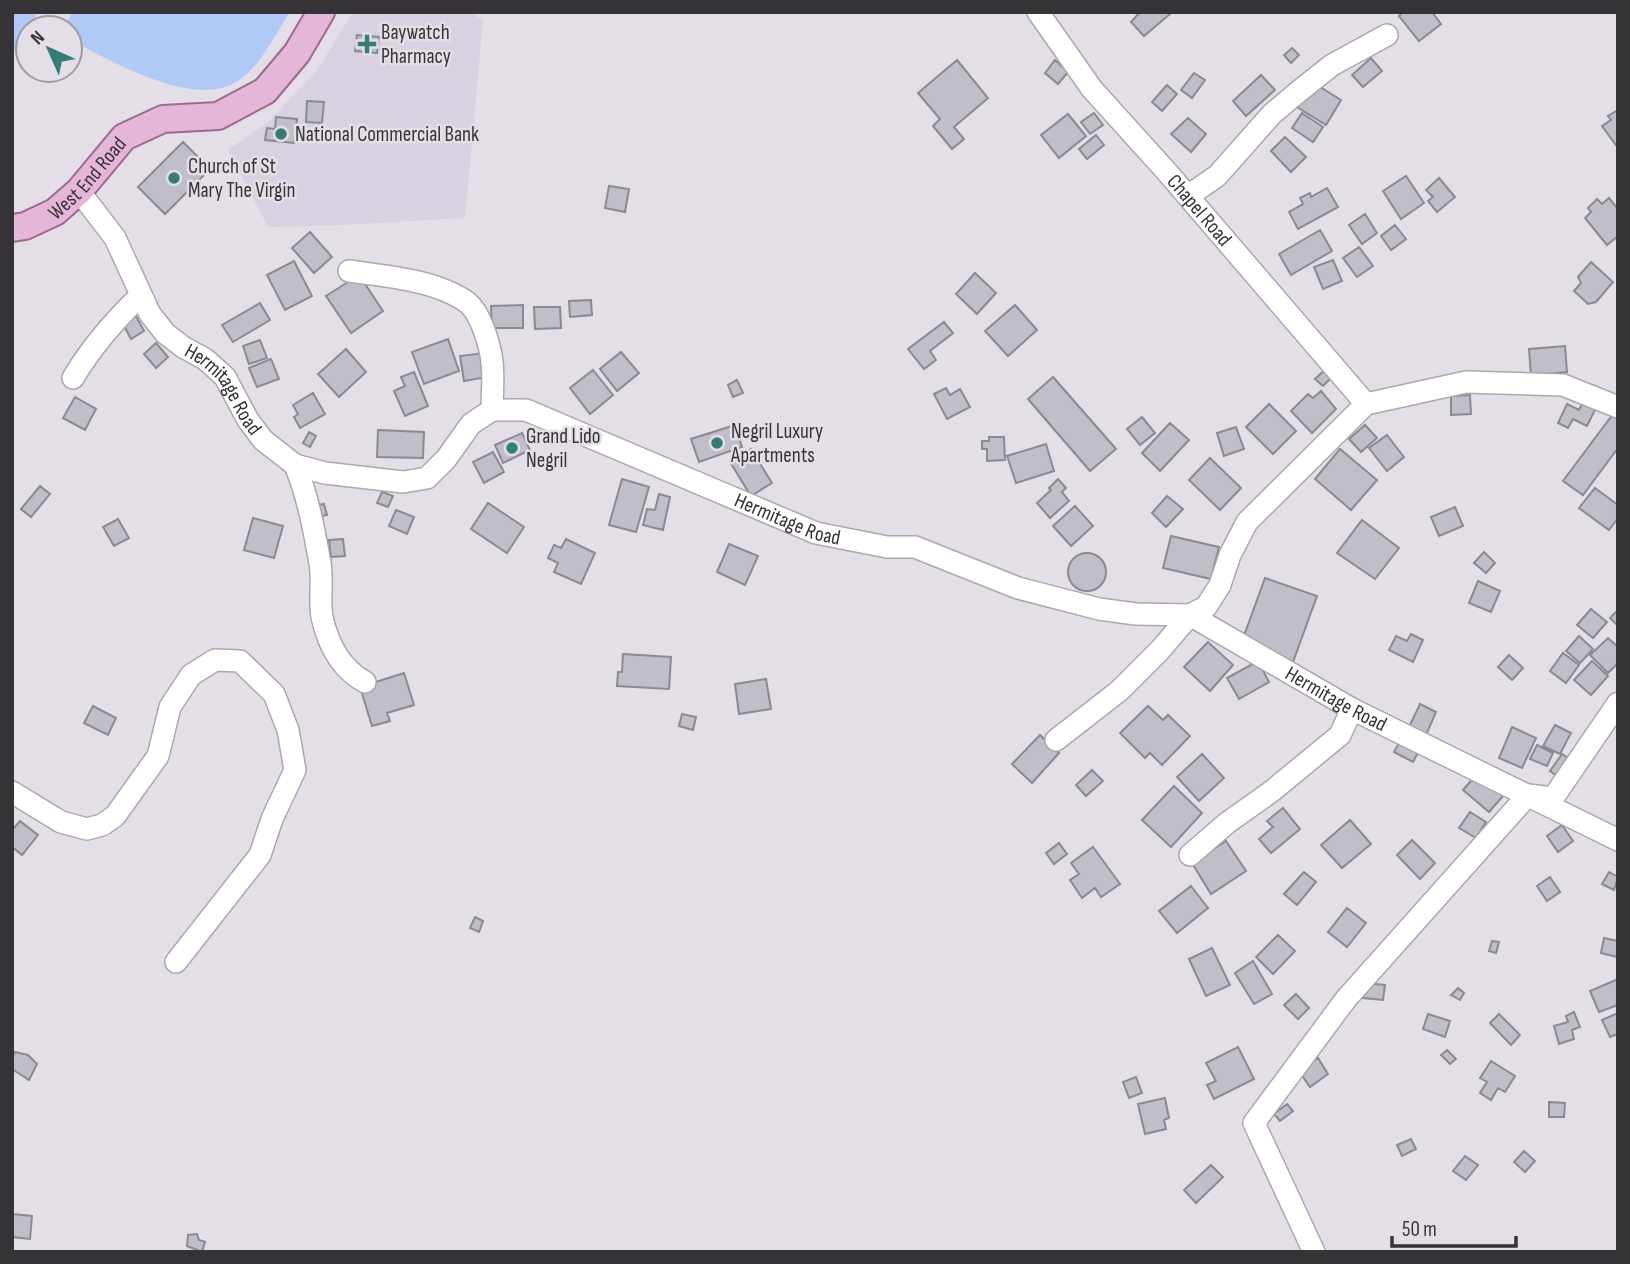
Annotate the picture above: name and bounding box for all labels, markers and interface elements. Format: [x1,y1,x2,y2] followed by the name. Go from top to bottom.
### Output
[14,14,84,84] north arrow
[381,20,451,69] place label: Baywatch Pharmacy
[26,26,50,50] text: N
[359,36,375,52] marker: Baywatch Pharmacy
[295,122,479,147] place label: National Commercial Bank
[273,126,289,142] marker: National Commercial Bank
[43,132,131,225] street label: West End Road
[188,154,295,203] place label: Church of St Mary The Virgin
[1162,169,1237,251] street label: Chapel Road
[166,170,182,186] marker: Church of St Mary The Virgin
[181,338,267,440] street label: Hermitage Road
[730,419,823,468] place label: Negril Luxury Apartments
[526,424,601,473] place label: Grand Lido Negril
[709,435,725,451] marker: Negril Luxury Apartments
[504,440,520,456] marker: Grand Lido Negril
[731,487,843,550] street label: Hermitage Road
[1281,661,1391,737] street label: Hermitage Road
[1392,1204,1516,1248] scale bar
[1402,1217,1437,1242] text: 50 m

